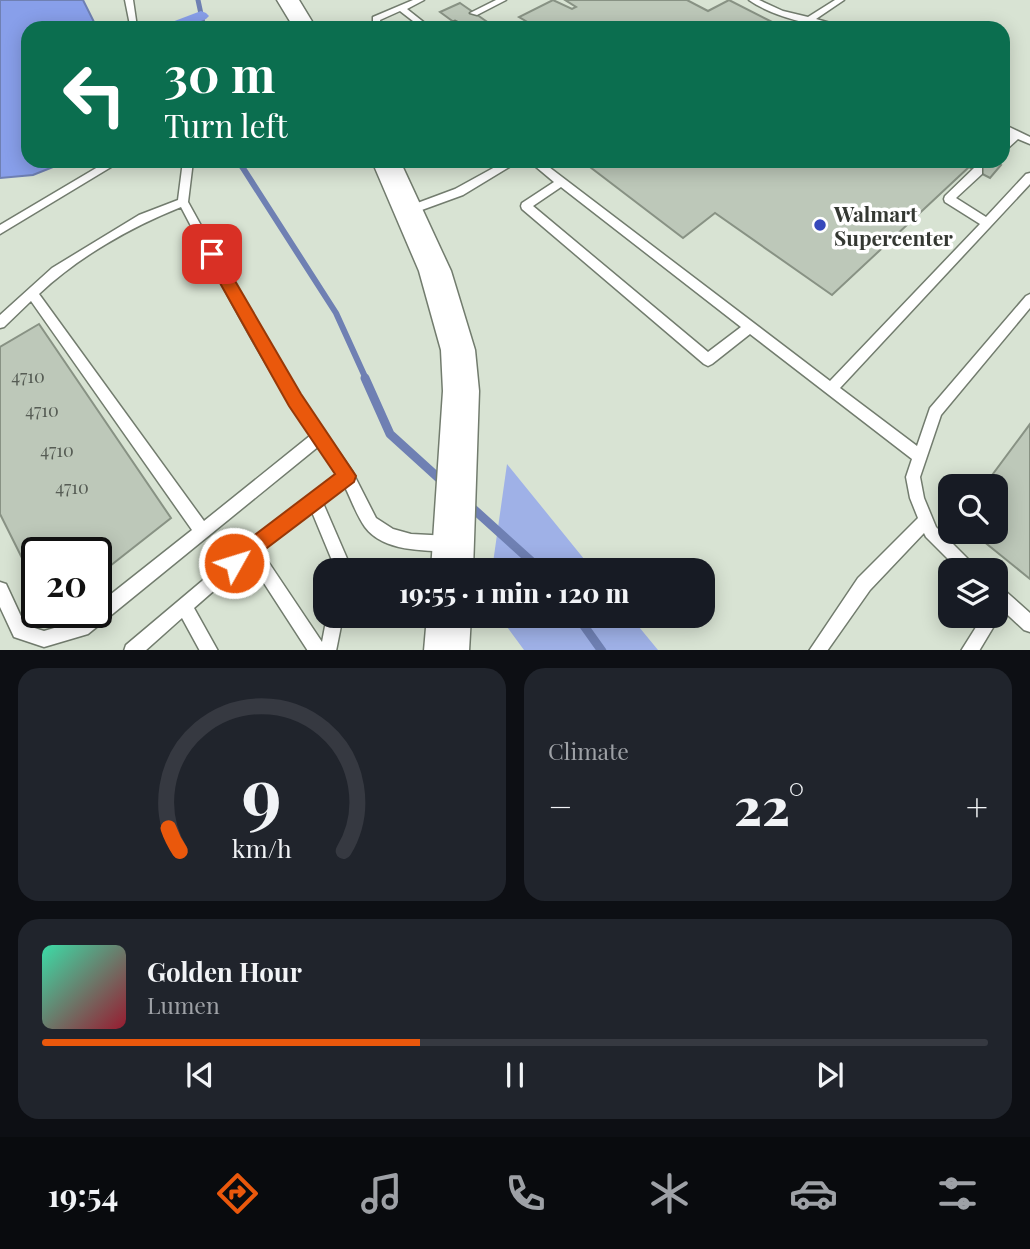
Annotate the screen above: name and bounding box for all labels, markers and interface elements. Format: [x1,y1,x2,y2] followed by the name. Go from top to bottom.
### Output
[164,40,275,105] text: 30 m
[49,49,140,140] icon: left
[164,103,288,146] text: Turn left
[833,199,953,251] place label: Walmart Supercenter
[812,217,828,233] marker: Walmart Supercenter
[182,224,242,284] pin
[193,235,231,273] icon: arrive
[11,364,45,388] house number: 4710
[25,398,59,422] house number: 4710
[40,438,74,462] house number: 4710
[938,474,1008,628] map controls
[938,474,1008,544] button: search
[55,475,89,499] house number: 4710
[197,526,271,600] position arrow
[21,537,112,628] speed limit sign: 20
[938,558,1008,628] button: layers
[399,575,629,610] text: 19:55 · 1 min · 120 m
[548,735,629,766] text: Climate
[242,742,282,839] text: 9
[734,770,804,839] text: 22°
[548,780,573,831] text: −
[966,780,988,831] text: +
[232,830,292,863] text: km/h
[147,954,302,989] text: Golden Hour
[147,989,220,1020] text: Lumen
[181,1056,219,1094] icon: previous
[496,1056,534,1094] icon: pause
[811,1056,849,1094] icon: next
[213,1169,262,1218] icon: directions
[357,1169,406,1218] icon: music
[501,1169,550,1218] icon: phone
[645,1169,694,1218] icon: climate
[789,1169,838,1218] icon: car
[933,1169,982,1218] icon: filters
[48,1172,118,1215] text: 19:54

